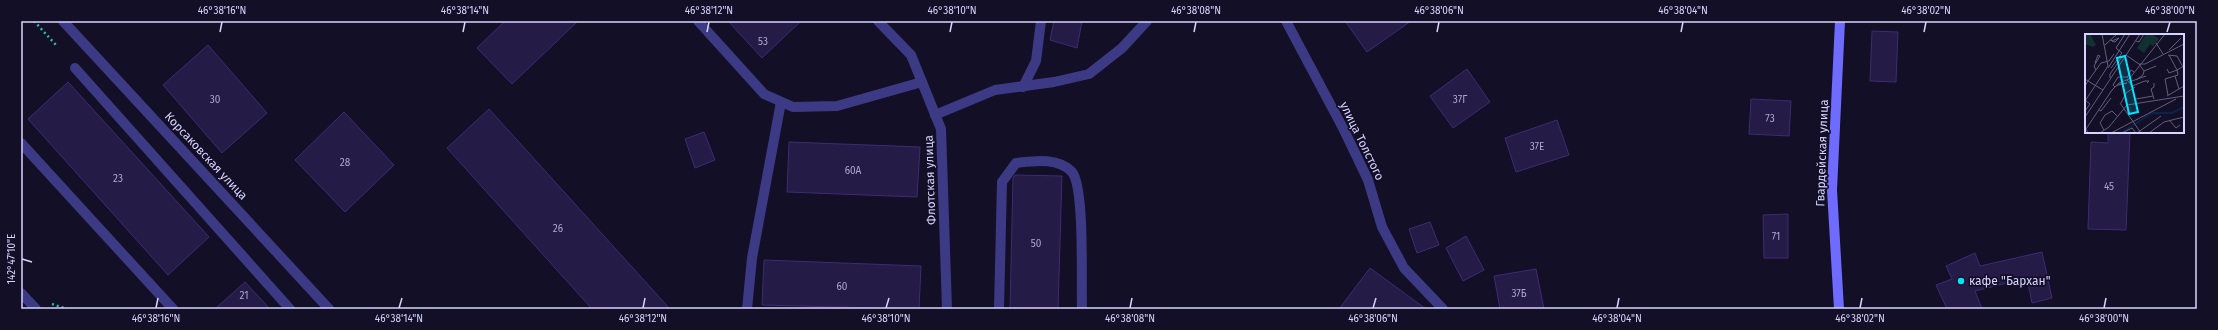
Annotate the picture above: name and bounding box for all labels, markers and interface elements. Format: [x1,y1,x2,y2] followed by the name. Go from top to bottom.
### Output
[198,5,246,17] text: 46°38'16"N
[441,5,489,17] text: 46°38'14"N
[685,5,733,17] text: 46°38'12"N
[928,5,976,17] text: 46°38'10"N
[1171,5,1221,17] text: 46°38'08"N
[1414,5,1464,17] text: 46°38'06"N
[1658,5,1708,17] text: 46°38'04"N
[1901,5,1951,17] text: 46°38'02"N
[2145,5,2195,17] text: 46°38'00"N
[2085,34,2184,133] inset map
[758,36,768,48] house number: 53
[210,94,221,106] house number: 30
[1453,94,1467,106] house number: 37Г
[1337,99,1387,183] street label: улица Толстого
[1813,99,1831,207] street label: Гвардейская улица
[162,109,250,203] street label: Корсаковская улица
[1765,113,1775,125] house number: 73
[921,135,939,225] street label: Флотская улица
[1530,141,1544,153] house number: 37Е
[340,157,351,169] house number: 28
[845,165,862,177] house number: 60А
[113,173,123,185] house number: 23
[2104,181,2114,193] house number: 45
[553,223,563,235] house number: 26
[1772,231,1780,243] house number: 71
[6,234,18,284] text: 142°47'10"E
[1031,238,1042,250] house number: 50
[1969,274,2051,288] place label: кафе "Бархан"
[1956,276,1966,286] marker: кафе "Бархан"
[837,281,848,293] house number: 60
[1511,288,1527,300] house number: 37Б
[239,290,249,302] house number: 21
[132,313,180,325] text: 46°38'16"N
[375,313,423,325] text: 46°38'14"N
[619,313,667,325] text: 46°38'12"N
[862,313,910,325] text: 46°38'10"N
[1105,313,1155,325] text: 46°38'08"N
[1348,313,1398,325] text: 46°38'06"N
[1592,313,1642,325] text: 46°38'04"N
[1835,313,1885,325] text: 46°38'02"N
[2079,313,2129,325] text: 46°38'00"N

